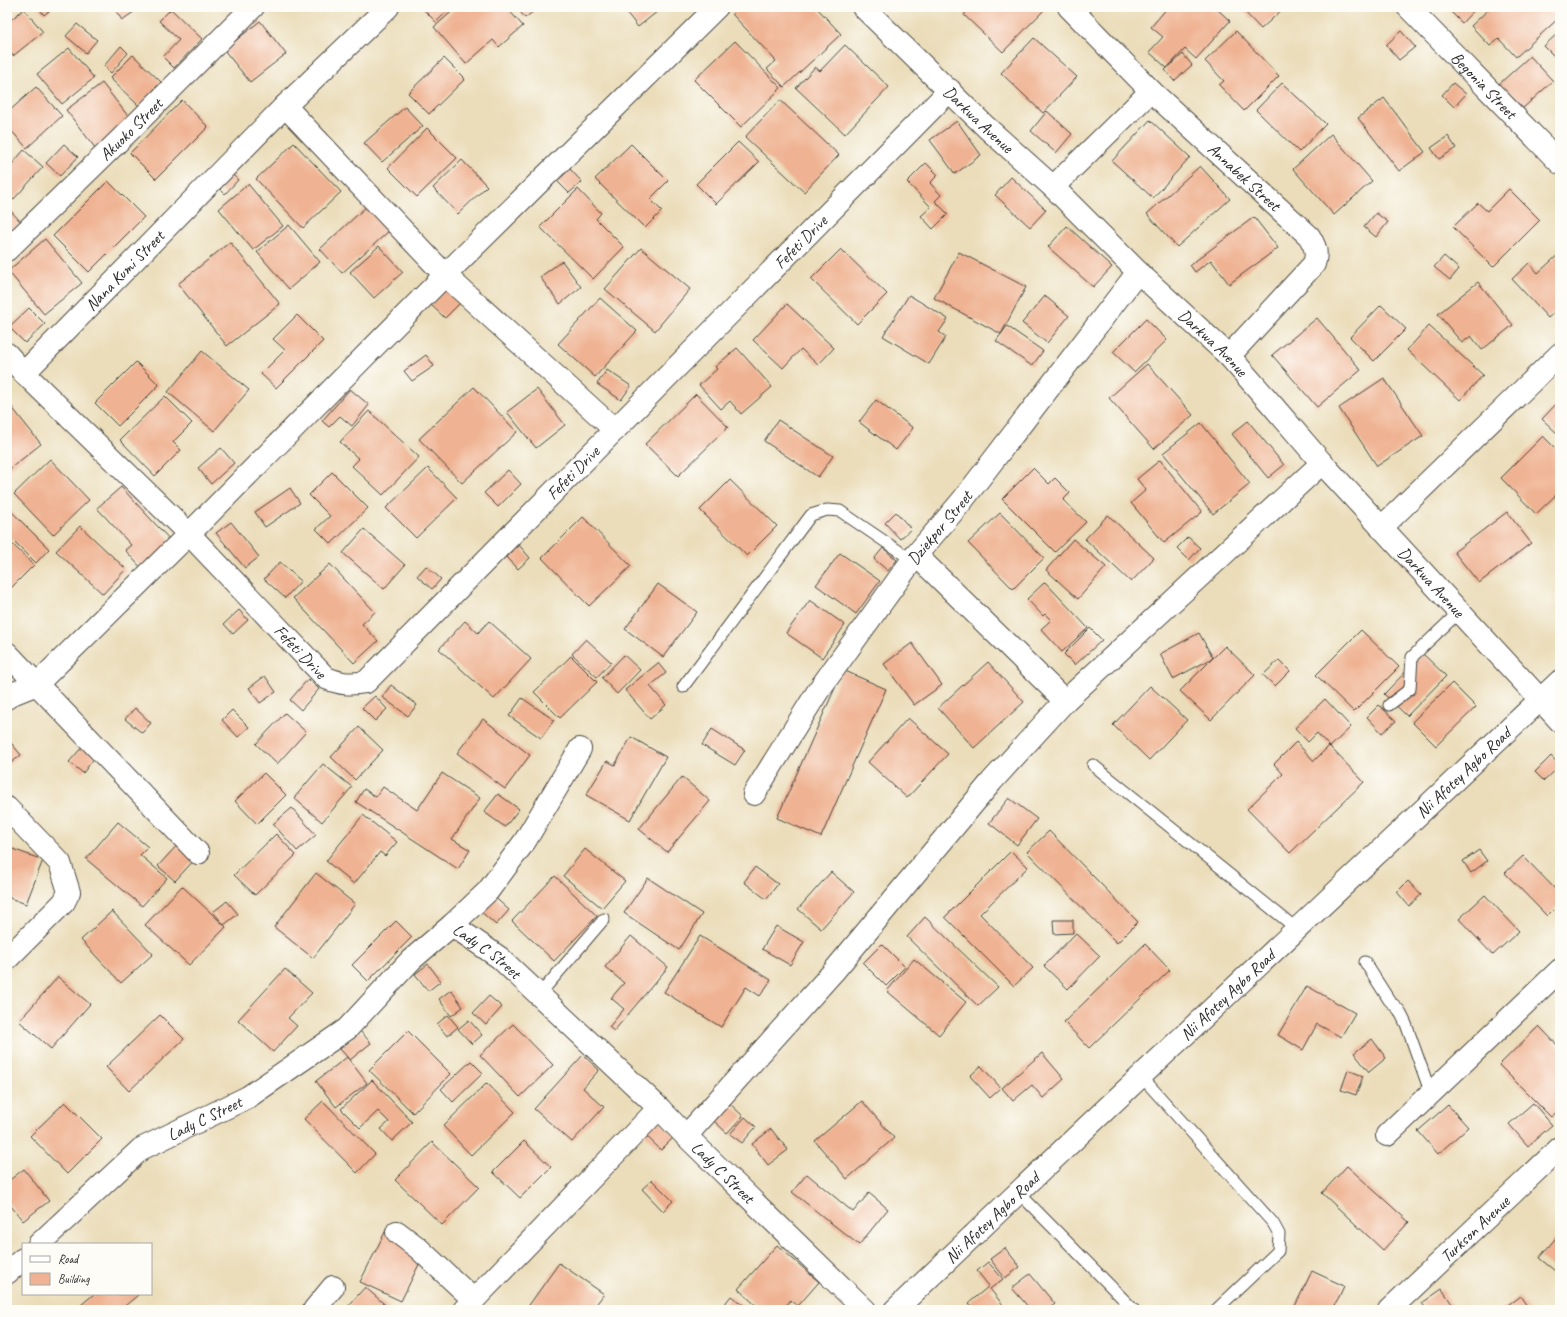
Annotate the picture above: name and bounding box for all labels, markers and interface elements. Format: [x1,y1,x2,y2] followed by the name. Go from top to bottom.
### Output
[1446,47,1523,125] street label: Begonia Street
[939,81,1019,158] street label: Darkwa Avenue
[95,92,169,165] street label: Akuoko Street
[1203,138,1286,217] street label: Annabek Street
[770,210,833,273] street label: Fefeti Drive
[81,224,170,315] street label: Nana Kumi Street
[1174,305,1253,382] street label: Darkwa Avenue
[542,441,605,504] street label: Fefeti Drive
[903,485,978,569] street label: Dziekpor Street
[1393,542,1470,623] street label: Darkwa Avenue
[270,620,332,684] street label: Fefeti Drive
[1411,721,1517,823] street label: Nii Afotey Agbo Road
[449,919,527,985] street label: Lady C Street
[1176,944,1281,1045] street label: Nii Afotey Agbo Road
[164,1091,247,1146] street label: Lady C Street
[687,1137,760,1210] street label: Lady C Street
[941,1166,1046,1268] street label: Nii Afotey Agbo Road
[1436,1190,1515,1267] street label: Turkson Avenue
[22,1243,152,1295] legend
[58,1251,80,1267] text: Road
[58,1271,90,1287] text: Building

